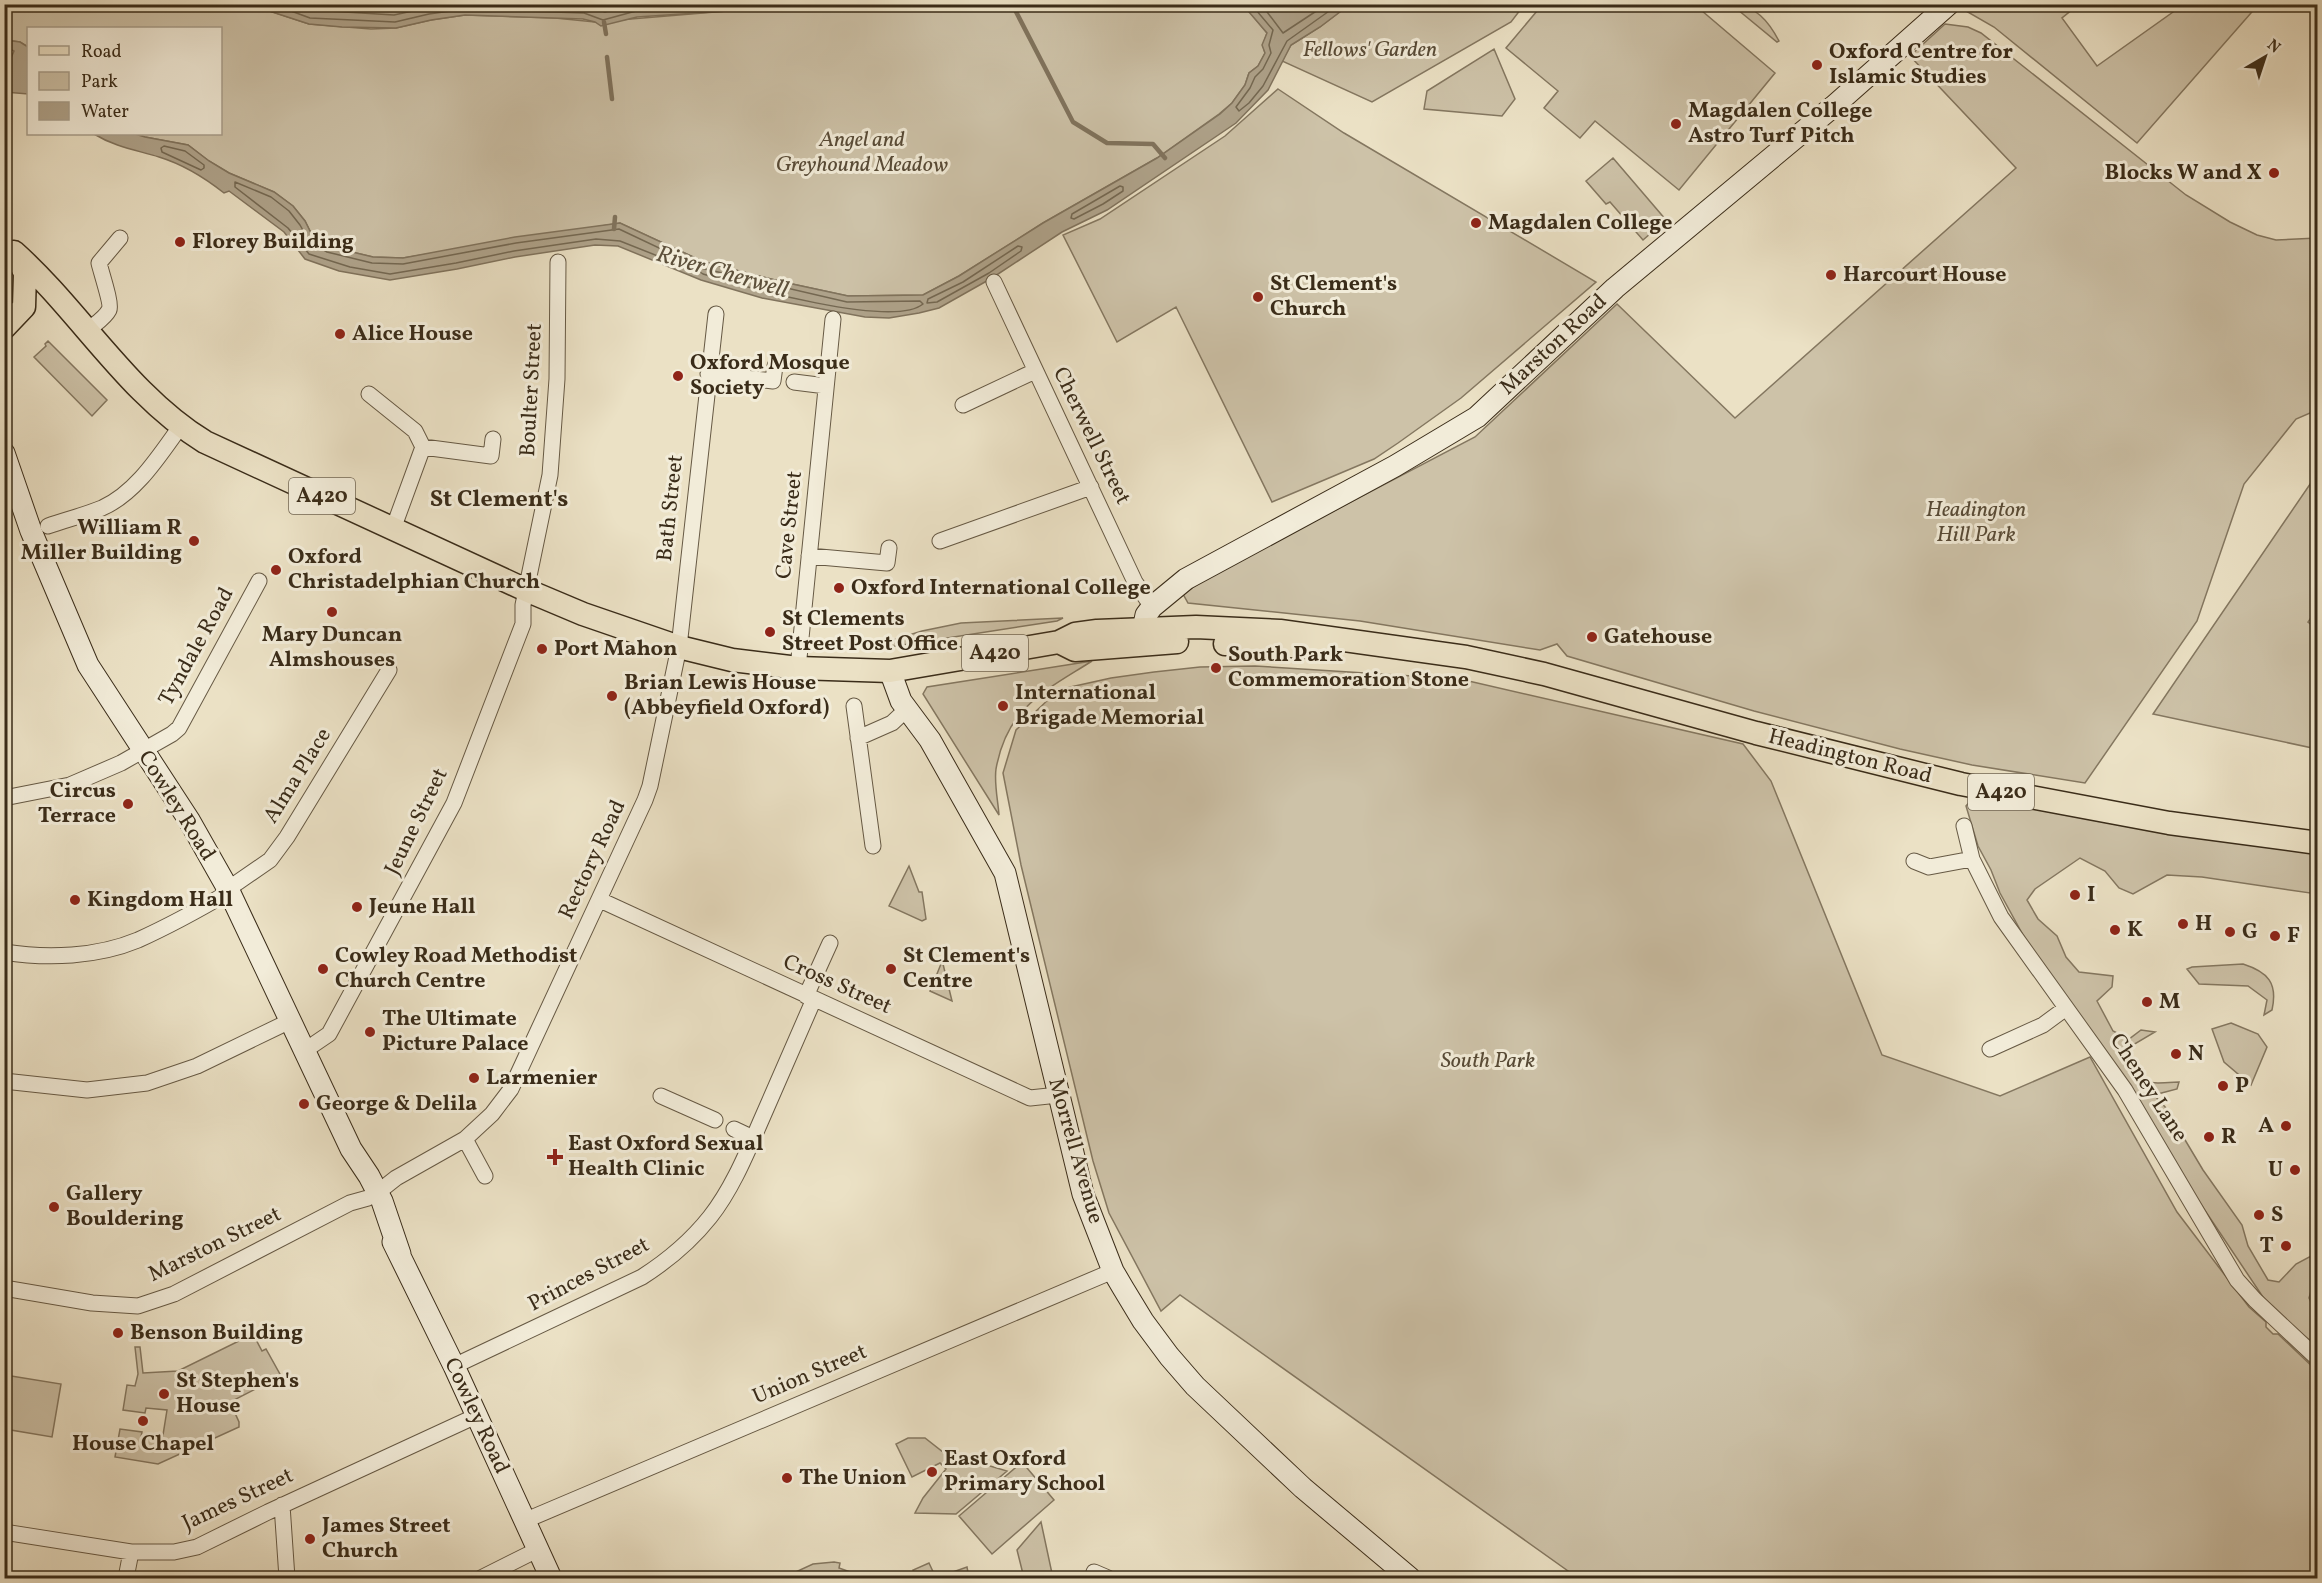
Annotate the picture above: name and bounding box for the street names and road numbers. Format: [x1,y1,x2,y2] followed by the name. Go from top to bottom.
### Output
[1494,287,1614,403] street label: Marston Road
[513,322,551,458] street label: Boulter Street
[1044,362,1138,510] street label: Cherwell Street
[650,453,692,563] street label: Bath Street
[769,469,811,581] street label: Cave Street
[289,478,355,514] road number: A420
[152,582,242,712] street label: Tyndale Road
[962,635,1028,671] road number: A420
[256,722,340,830] street label: Alma Place
[1765,722,1935,792] street label: Headington Road
[130,745,222,867] street label: Cowley Road
[378,763,456,881] street label: Jeune Street
[1968,774,2034,810] road number: A420
[552,795,634,925] street label: Rectory Road
[778,947,897,1023] street label: Cross Street
[2101,1028,2195,1148] street label: Cheney Lane
[1039,1075,1111,1227] street label: Morrell Avenue
[143,1199,287,1291] street label: Marston Street
[523,1230,655,1320] street label: Princes Street
[748,1337,872,1413] street label: Union Street
[436,1353,516,1479] street label: Cowley Road
[177,1461,299,1539] street label: James Street

